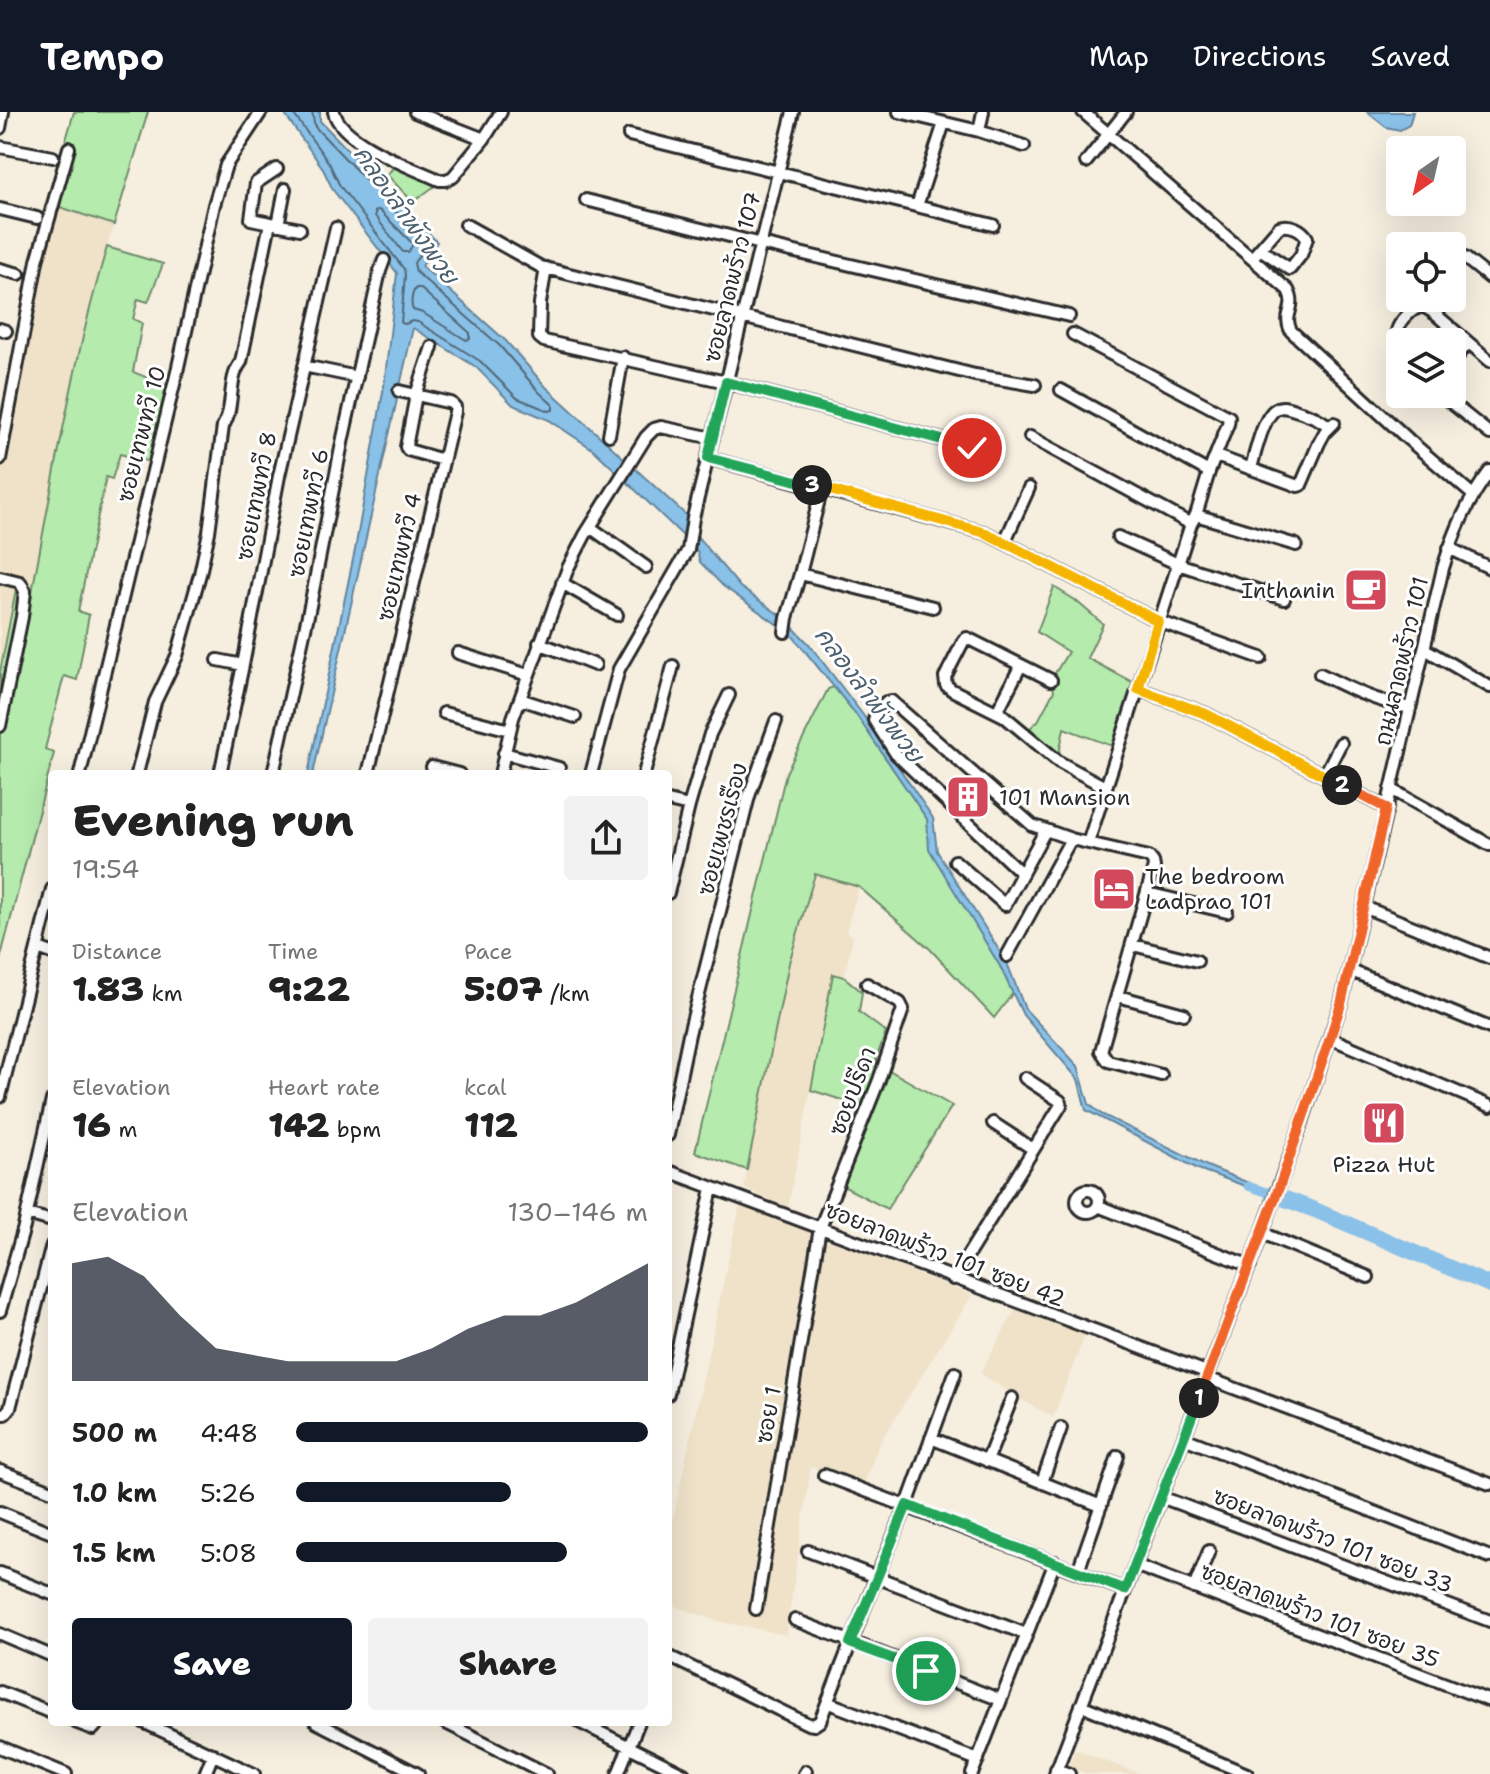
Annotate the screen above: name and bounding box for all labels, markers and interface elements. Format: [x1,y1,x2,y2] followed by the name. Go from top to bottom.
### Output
[40,31,164,82] text: Tempo
[1089,37,1149,75] text: Map
[1193,37,1327,75] text: Directions
[1371,37,1450,75] text: Saved
[1386,136,1466,216] north arrow
[1386,136,1466,408] map controls
[346,139,467,293] water label: คลองลำพังพวย
[697,189,768,366] street label: ซอยลาดพร้าว 107
[1386,232,1466,312] button: locate
[1386,328,1466,408] button: layers
[111,363,172,505] street label: ซอยเทพทวี 10
[938,414,1006,482] pin
[950,426,994,470] icon: check
[230,429,283,563] street label: ซอยเทพทวี 8
[282,446,335,580] street label: ซอยเทพทวี 6
[792,465,832,505] pin: 3
[804,470,820,499] text: 3
[371,490,428,624] street label: ซอยเทพทวี 4
[1342,566,1390,614] cafe icon: Inthanin
[1368,574,1435,748] street label: ถนนลาดพร้าว 101
[1241,576,1335,605] place label: Inthanin
[807,621,932,771] water label: คลองลำพังพวย
[691,760,754,899] street label: ซอยเพชรเรือง
[1322,765,1362,805] pin: 2
[1334,770,1350,799] text: 2
[944,773,992,821] building icon: 101 Mansion
[999,783,1130,812] place label: 101 Mansion
[72,791,354,850] text: Evening run
[564,796,648,880] button: share
[72,851,140,886] text: 19:54
[1145,862,1285,916] place label: The bedroom Ladprao 101
[1090,865,1138,913] hotel icon: The bedroom Ladprao 101
[72,937,162,966] text: Distance
[268,937,318,966] text: Time
[464,937,512,966] text: Pace
[72,966,144,1012] text: 1.83
[268,966,350,1012] text: 9:22
[464,966,543,1012] text: 5:07
[144,979,183,1008] text: km
[543,979,590,1008] text: /km
[822,1043,883,1140] street label: ซอยปรีดา
[72,1073,170,1102] text: Elevation
[268,1073,380,1102] text: Heart rate
[464,1073,507,1102] text: kcal
[1360,1099,1408,1147] restaurant icon: Pizza Hut
[72,1102,111,1148] text: 16
[268,1102,329,1148] text: 142
[464,1102,518,1148] text: 112
[111,1115,137,1144] text: m
[329,1115,381,1144] text: bpm
[1333,1150,1435,1179] place label: Pizza Hut
[72,1194,188,1229] text: Elevation
[507,1194,648,1229] text: 130–146 m
[821,1195,1069,1314] street label: ซอยลาดพร้าว 101 ซอย 42
[1179,1378,1219,1418] pin: 1
[1194,1383,1204,1412] text: 1
[749,1384,788,1446] street label: ซอย 1
[72,1415,157,1450] text: 500 m
[200,1415,259,1450] text: 4:48
[72,1475,157,1510] text: 1.0 km
[200,1475,256,1510] text: 5:26
[1209,1481,1457,1600] street label: ซอยลาดพร้าว 101 ซอย 33
[72,1535,156,1570] text: 1.5 km
[200,1535,257,1570] text: 5:08
[1196,1556,1443,1674] street label: ซอยลาดพร้าว 101 ซอย 35
[72,1618,352,1710] button: Save
[368,1618,648,1710] button: Share
[892,1637,960,1705] pin
[904,1649,948,1693] icon: arrive

